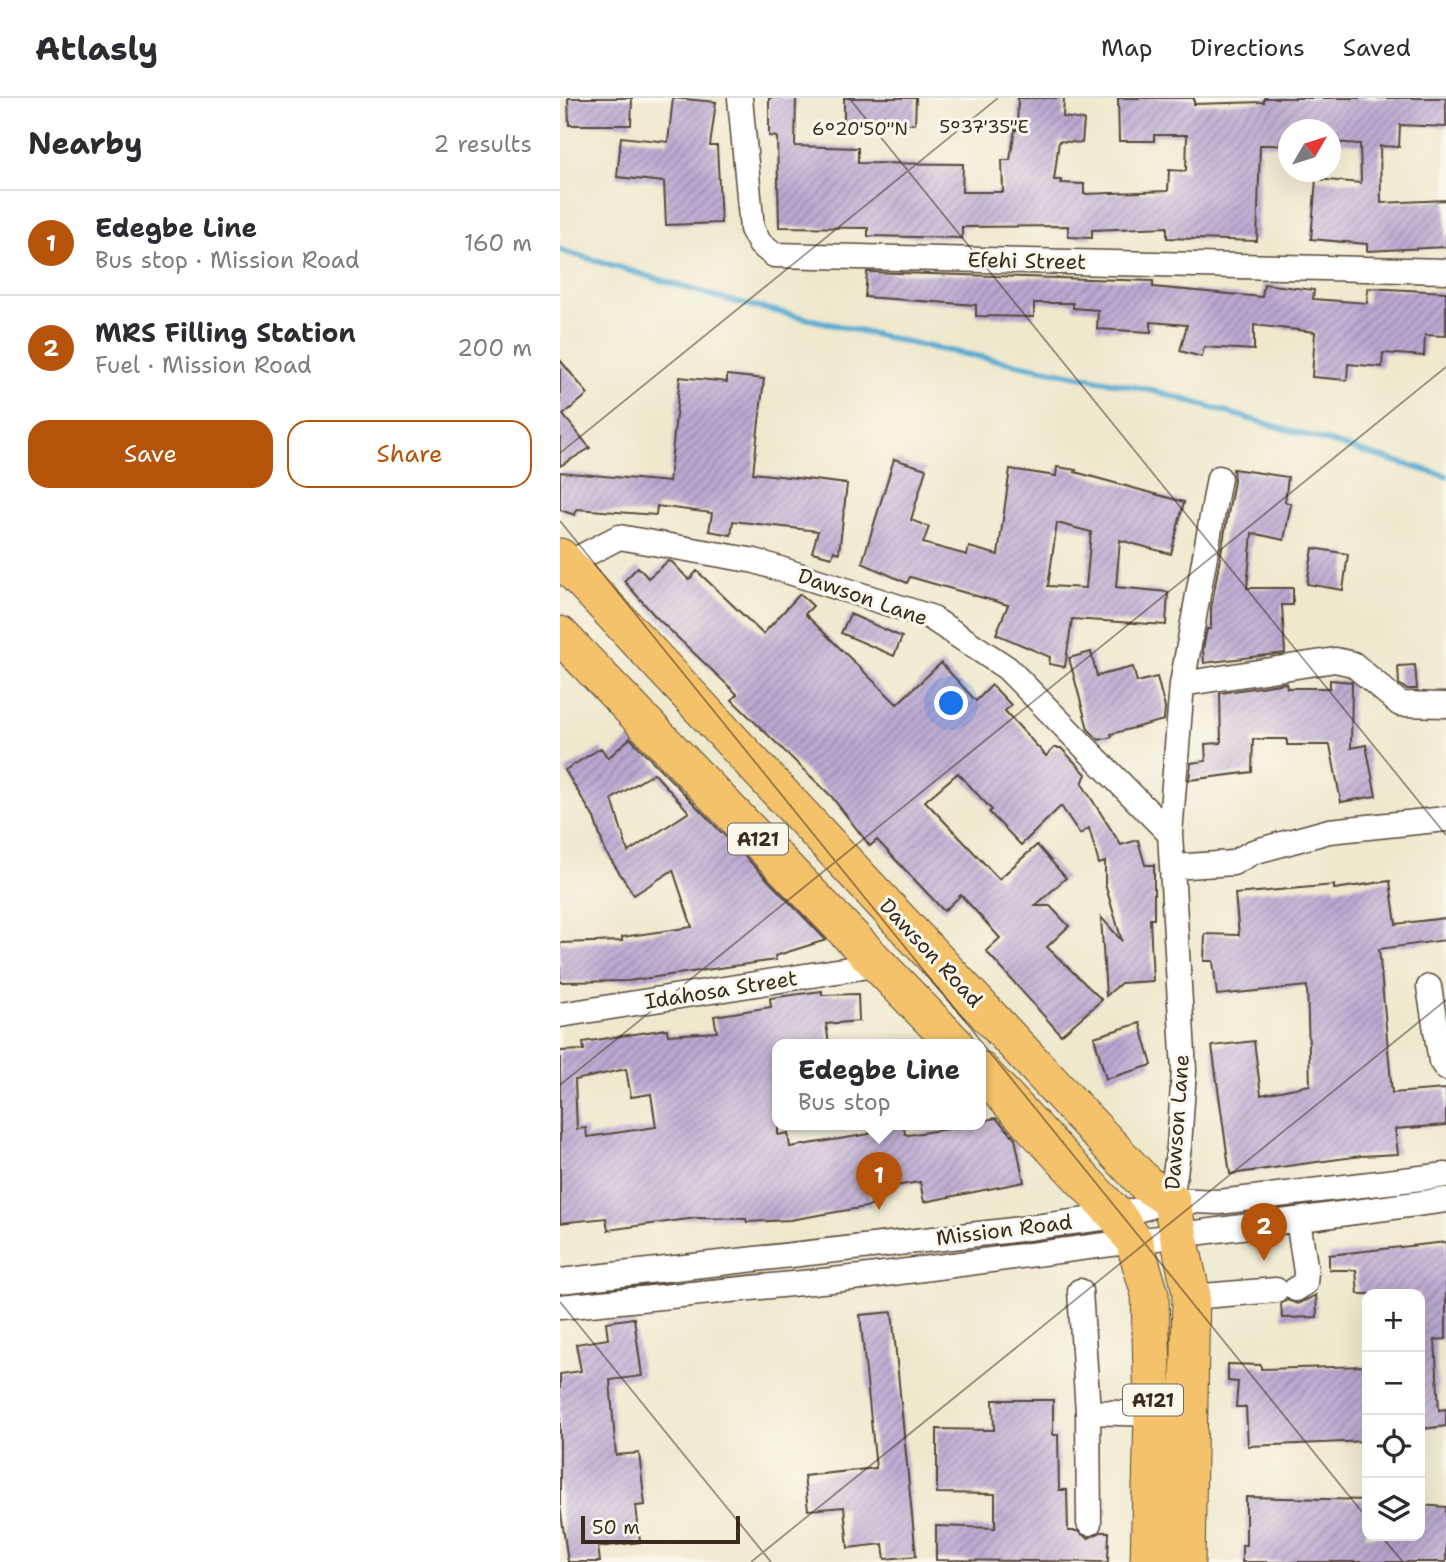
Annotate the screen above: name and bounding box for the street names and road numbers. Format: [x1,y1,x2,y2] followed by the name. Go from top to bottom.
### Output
[967,246,1087,276] street label: Efehi Street
[794,562,932,632] street label: Dawson Lane
[728,824,788,854] road number: A121
[873,892,989,1014] street label: Dawson Road
[643,964,799,1016] street label: Idahosa Street
[1158,1053,1196,1191] street label: Dawson Lane
[935,1208,1073,1252] street label: Mission Road
[1123,1384,1183,1416] road number: A121

